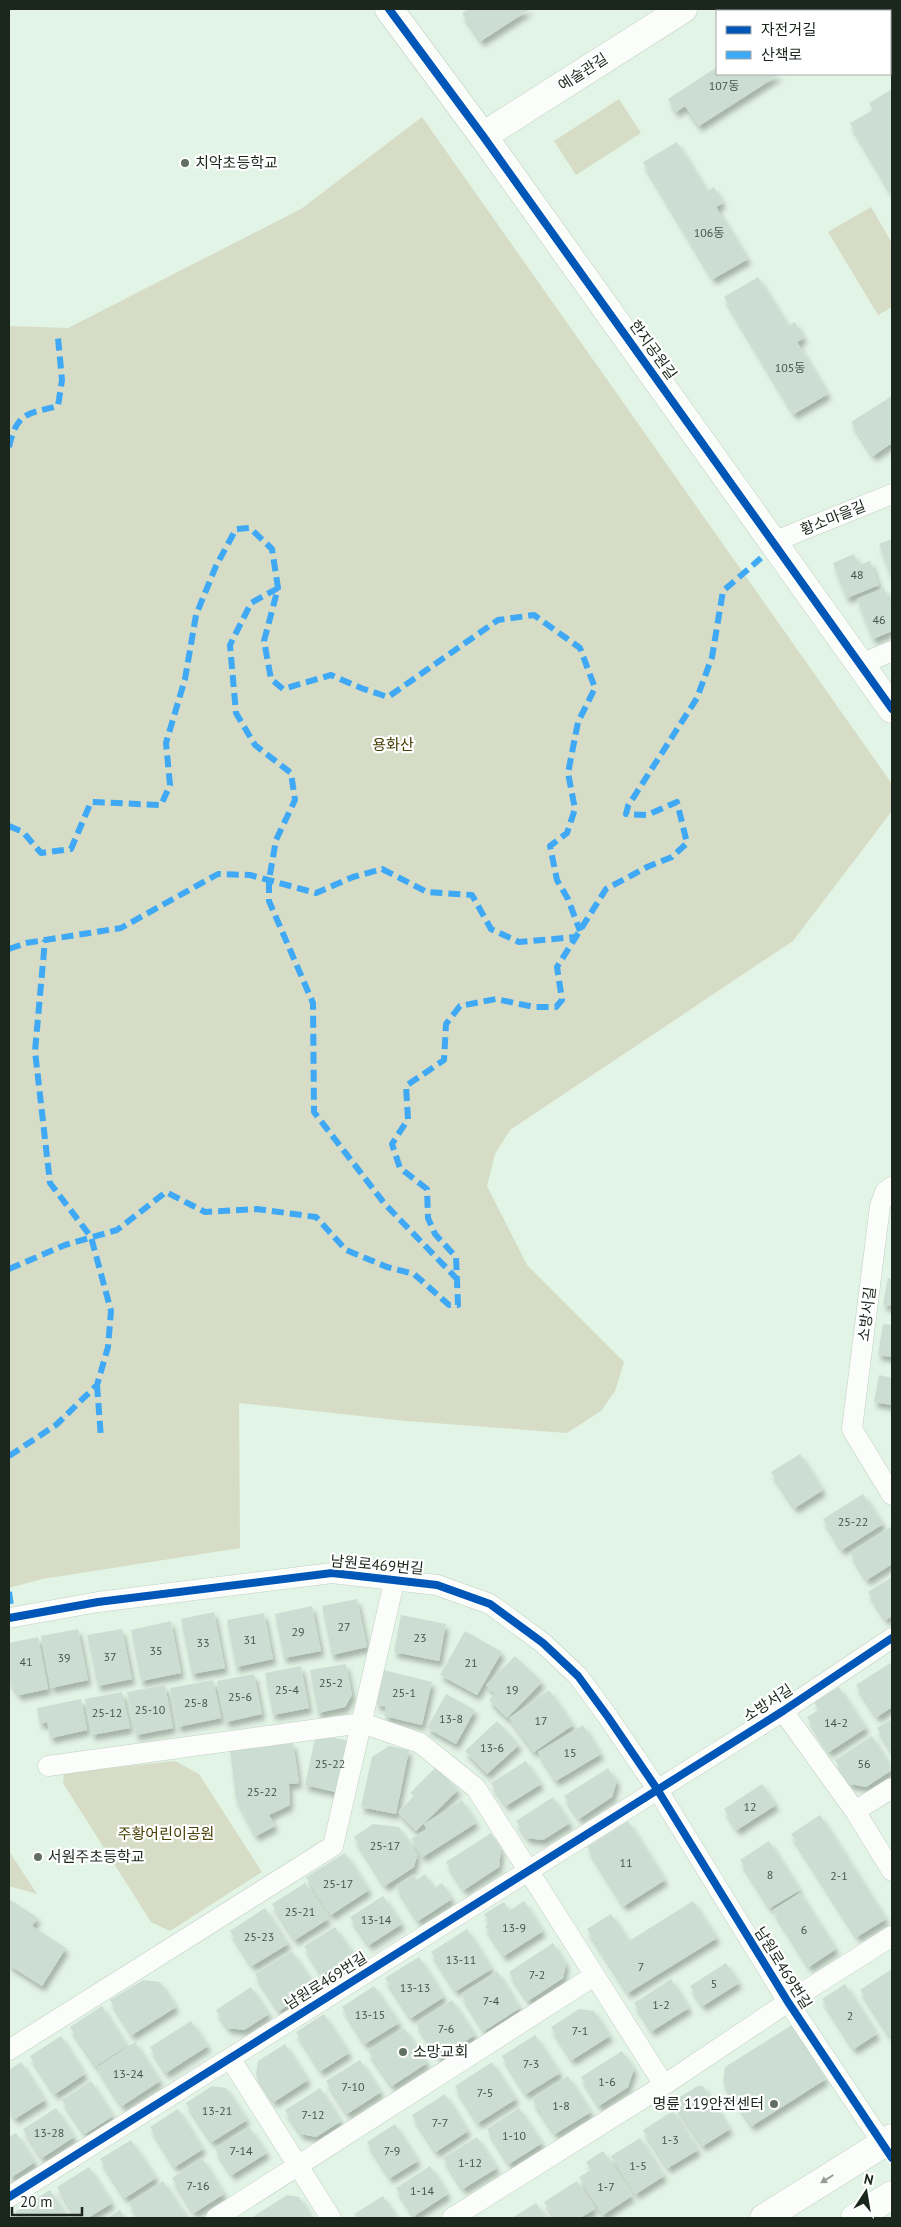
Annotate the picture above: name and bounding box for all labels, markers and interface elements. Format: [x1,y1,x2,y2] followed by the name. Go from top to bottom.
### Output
[716,10,891,75] legend
[761,20,816,39] text: 자전거길
[761,45,802,64] text: 산책로
[554,49,611,95] street label: 예술관길
[709,78,739,93] house number: 107동
[195,153,278,172] place label: 치악초등학교
[179,157,191,169] marker: 치악초등학교
[694,225,724,240] house number: 106동
[625,316,681,383] street label: 한지공원길
[775,360,805,375] house number: 105동
[797,496,868,539] street label: 황소마을길
[850,567,864,582] house number: 48
[872,612,886,627] house number: 46
[372,735,414,754] park label: 용화산
[854,1285,879,1342] street label: 소방서길
[838,1514,868,1529] house number: 25-22
[330,1551,424,1578] street label: 남원로469번길
[337,1619,351,1634] house number: 27
[291,1624,305,1639] house number: 29
[413,1630,427,1645] house number: 23
[243,1632,257,1647] house number: 31
[196,1635,210,1650] house number: 33
[149,1643,163,1658] house number: 35
[103,1649,117,1664] house number: 37
[57,1650,71,1665] house number: 39
[19,1654,33,1669] house number: 41
[464,1655,478,1670] house number: 21
[319,1675,343,1690] house number: 25-2
[739,1680,796,1726] street label: 소방서길
[275,1682,299,1697] house number: 25-4
[505,1682,519,1697] house number: 19
[392,1685,416,1700] house number: 25-1
[228,1689,252,1704] house number: 25-6
[184,1695,208,1710] house number: 25-8
[135,1702,166,1717] house number: 25-10
[92,1705,122,1720] house number: 25-12
[439,1711,463,1726] house number: 13-8
[534,1713,548,1728] house number: 17
[824,1715,848,1730] house number: 14-2
[480,1740,504,1755] house number: 13-6
[563,1745,577,1760] house number: 15
[315,1756,345,1771] house number: 25-22
[857,1756,871,1771] house number: 56
[247,1784,277,1799] house number: 25-22
[743,1799,757,1814] house number: 12
[118,1824,214,1843] park label: 주황어린이공원
[370,1838,400,1853] house number: 25-17
[48,1847,145,1866] place label: 서원주초등학교
[32,1851,44,1863] marker: 서원주초등학교
[619,1855,633,1870] house number: 11
[767,1867,773,1882] house number: 8
[830,1868,848,1883] house number: 2-1
[323,1876,353,1891] house number: 25-17
[285,1904,315,1919] house number: 25-21
[361,1912,392,1927] house number: 13-14
[502,1920,526,1935] house number: 13-9
[801,1922,807,1937] house number: 6
[751,1923,816,2012] street label: 남원로469번길
[244,1929,274,1944] house number: 25-23
[281,1948,370,2013] street label: 남원로469번길
[446,1952,476,1967] house number: 13-11
[638,1959,644,1974] house number: 7
[529,1967,545,1982] house number: 7-2
[711,1976,717,1991] house number: 5
[400,1980,430,1995] house number: 13-13
[483,1993,500,2008] house number: 7-4
[652,1997,670,2012] house number: 1-2
[355,2007,385,2022] house number: 13-15
[847,2008,853,2023] house number: 2
[438,2021,454,2036] house number: 7-6
[572,2023,588,2038] house number: 7-1
[413,2042,468,2061] place label: 소망교회
[397,2046,409,2058] marker: 소망교회
[523,2056,539,2071] house number: 7-3
[113,2066,144,2081] house number: 13-24
[598,2074,616,2089] house number: 1-6
[341,2079,365,2094] house number: 7-10
[477,2085,493,2100] house number: 7-5
[653,2094,764,2113] place label: 명륜 119안전센터
[552,2098,570,2113] house number: 1-8
[768,2098,780,2110] marker: 명륜 119안전센터
[202,2103,232,2118] house number: 13-21
[301,2107,325,2122] house number: 7-12
[432,2115,448,2130] house number: 7-7
[34,2125,64,2140] house number: 13-28
[502,2128,526,2143] house number: 1-10
[661,2132,679,2147] house number: 1-3
[229,2143,253,2158] house number: 7-14
[384,2143,400,2158] house number: 7-9
[458,2155,482,2170] house number: 1-12
[629,2158,647,2173] house number: 1-5
[841,2167,891,2217] north arrow
[862,2170,875,2189] text: N
[820,2175,833,2184] one-way arrow
[186,2178,210,2193] house number: 7-16
[597,2179,615,2194] house number: 1-7
[410,2183,434,2198] house number: 1-14
[12,2184,82,2216] scale bar
[20,2192,53,2211] text: 20 m

